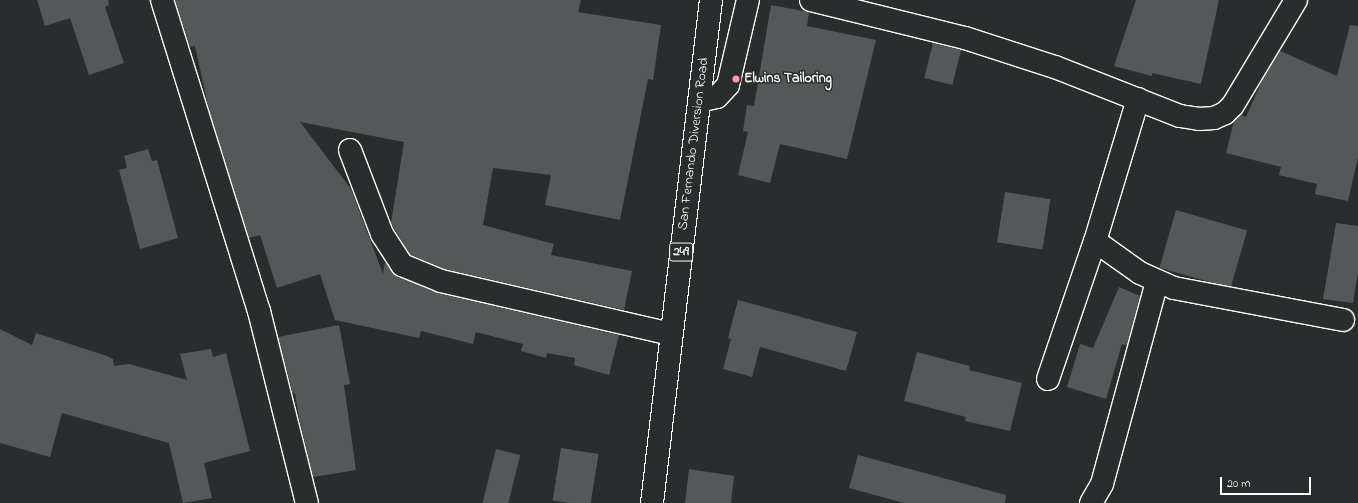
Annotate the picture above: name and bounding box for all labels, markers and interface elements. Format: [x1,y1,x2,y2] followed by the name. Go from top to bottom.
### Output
[675,57,713,231] street label: San Fernando Diversion Road
[744,71,832,87] place label: Elwins Tailoring
[731,74,741,84] marker: Elwins Tailoring
[669,241,693,263] road number: 249
[1222,469,1313,495] scale bar
[1227,475,1250,493] text: 20 m

